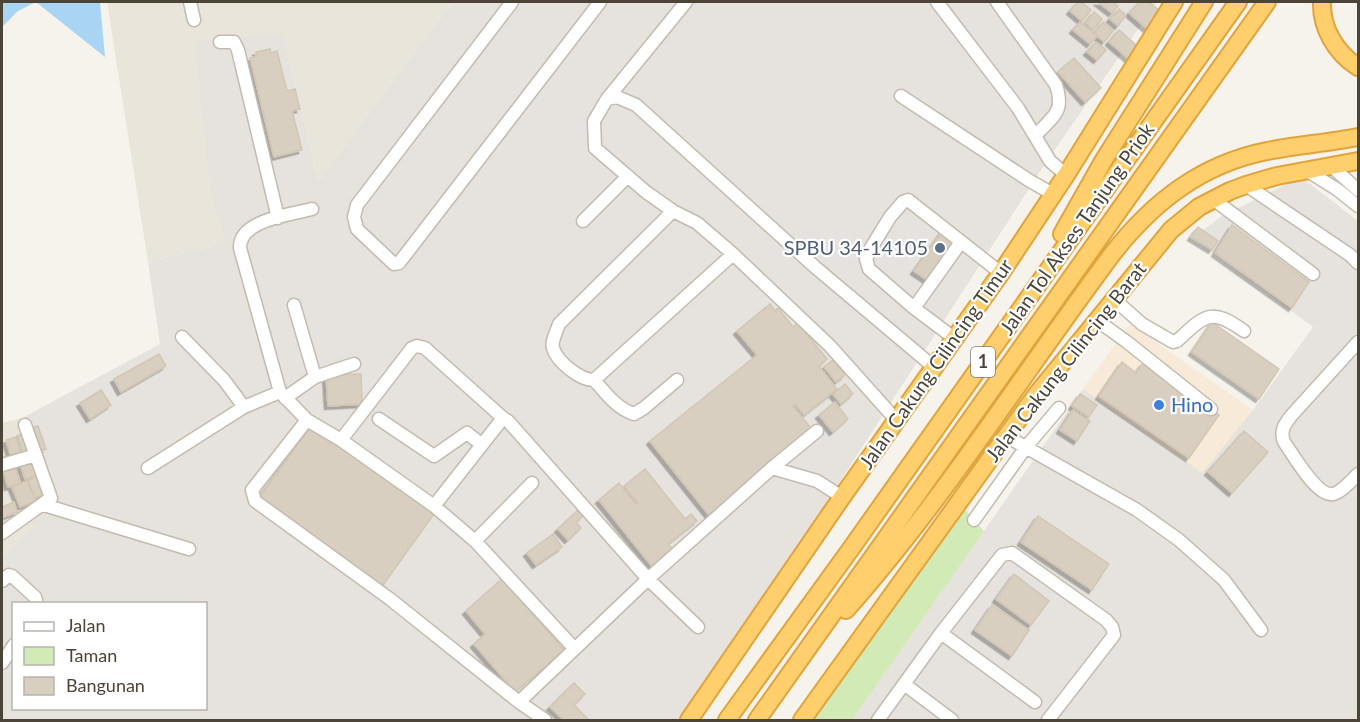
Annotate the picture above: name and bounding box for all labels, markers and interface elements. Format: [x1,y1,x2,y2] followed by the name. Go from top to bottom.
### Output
[994,117,1159,339] street label: Jalan Tol Akses Tanjung Priok
[784,235,928,259] place label: SPBU 34-14105
[933,241,947,255] marker: SPBU 34-14105
[853,253,1017,473] street label: Jalan Cakung Cilincing Timur
[980,257,1151,466] street label: Jalan Cakung Cilincing Barat
[971,347,995,377] road number: 1
[1171,392,1213,416] place label: Hino
[1152,398,1166,412] marker: Hino
[12,602,207,710] legend
[66,614,105,636] text: Jalan
[66,644,117,666] text: Taman
[66,674,145,696] text: Bangunan

